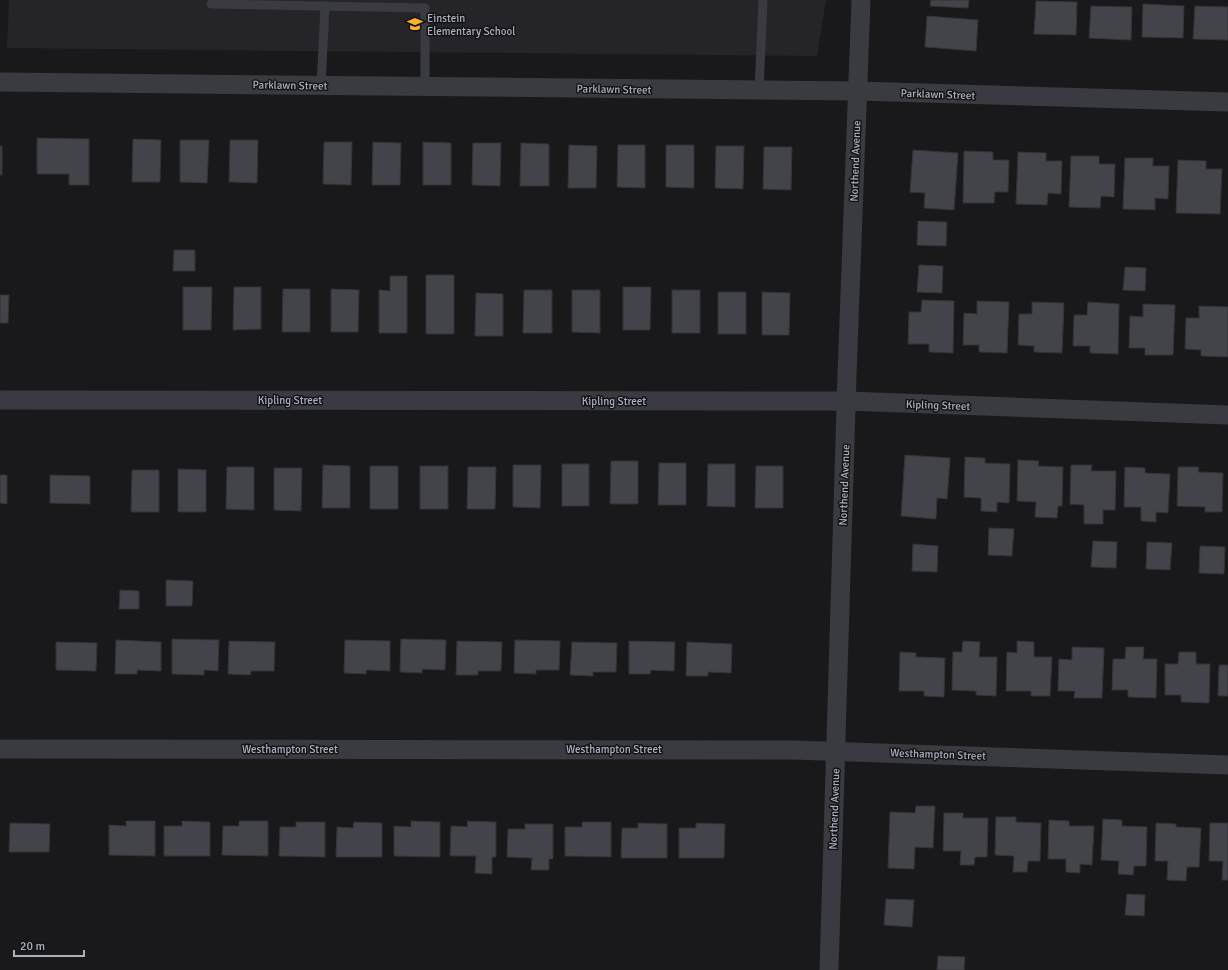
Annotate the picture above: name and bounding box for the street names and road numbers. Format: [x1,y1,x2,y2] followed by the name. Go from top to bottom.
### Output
[253,78,328,93] street label: Parklawn Street
[577,82,652,97] street label: Parklawn Street
[900,87,976,102] street label: Parklawn Street
[848,120,863,202] street label: Northend Avenue
[258,394,322,407] street label: Kipling Street
[582,395,646,408] street label: Kipling Street
[906,398,971,413] street label: Kipling Street
[837,444,852,526] street label: Northend Avenue
[242,743,338,756] street label: Westhampton Street
[566,743,662,756] street label: Westhampton Street
[890,746,986,763] street label: Westhampton Street
[827,768,842,850] street label: Northend Avenue

